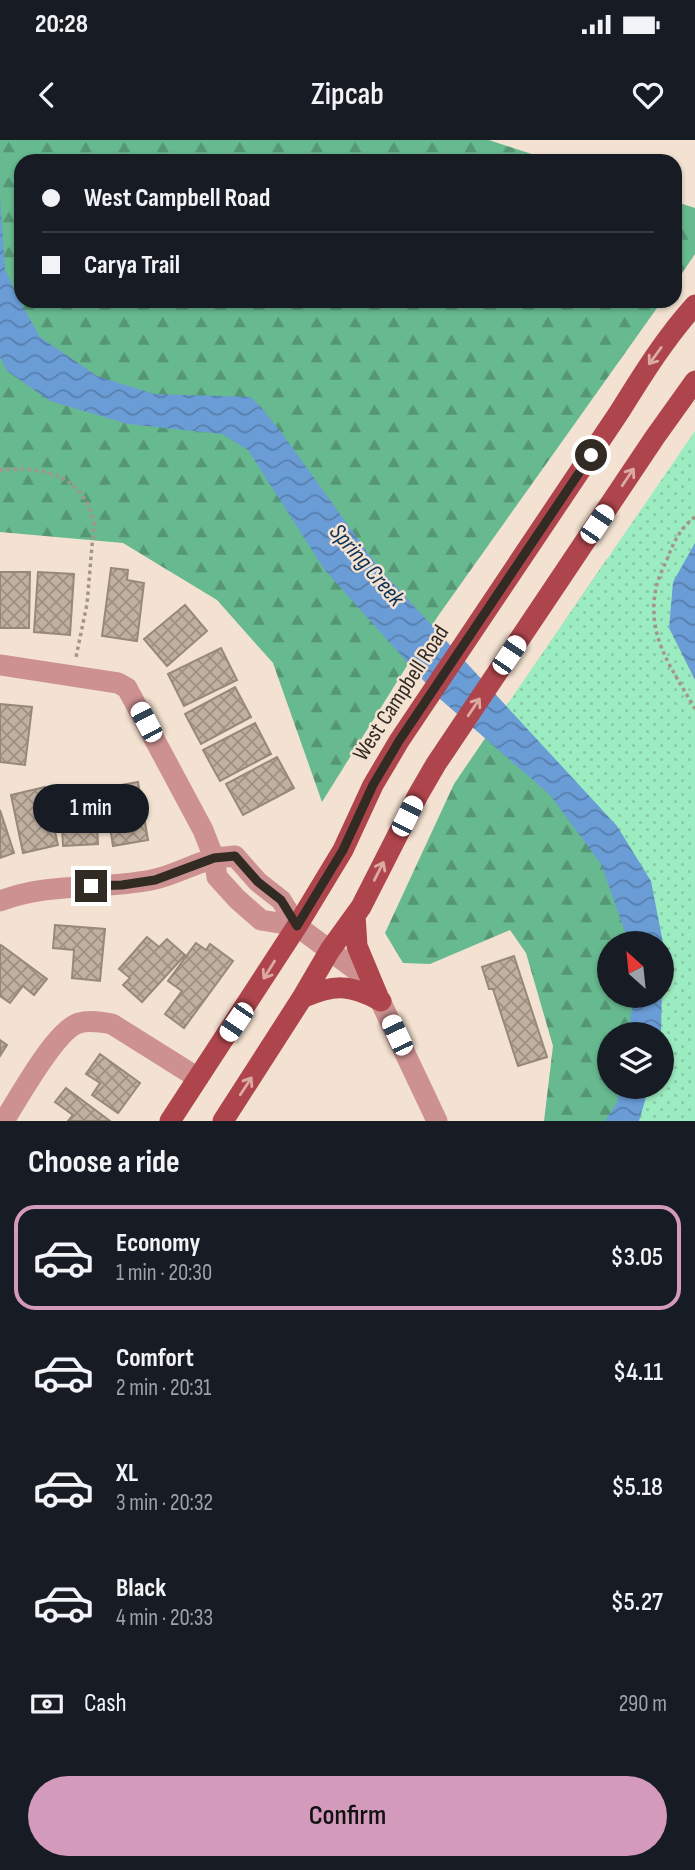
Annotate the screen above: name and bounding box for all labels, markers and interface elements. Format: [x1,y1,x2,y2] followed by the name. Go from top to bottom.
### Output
[35,9,88,40] text: 20:28
[311,75,384,114] text: Zipcab
[28,76,66,114] icon: back
[629,76,667,114] icon: heart
[84,183,270,214] text: West Campbell Road
[84,250,180,281] text: Carya Trail
[648,346,662,365] one-way arrow
[575,439,607,471] route start
[621,468,635,487] one-way arrow
[577,501,618,547] car
[323,518,411,613] water label: Spring Creek
[347,620,455,766] street label: West Campbell Road
[489,632,530,678] car
[467,698,481,717] one-way arrow
[127,699,166,745] car
[33,784,149,834] callout: 1 min
[389,793,426,839] car
[70,794,112,822] text: 1 min
[372,861,386,882] one-way arrow
[75,870,107,902] route end
[597,931,674,1008] north arrow
[597,931,674,1099] map controls
[262,960,276,980] one-way arrow
[216,999,257,1045] car
[379,1012,416,1058] car
[597,1022,674,1099] button: layers
[238,1077,253,1096] one-way arrow
[28,1143,180,1182] text: Choose a ride
[32,1226,95,1289] icon: car
[116,1228,200,1259] text: Economy
[611,1242,663,1273] text: $3.05
[116,1259,212,1287] text: 1 min · 20:30
[32,1341,95,1404] icon: car
[116,1343,194,1374] text: Comfort
[613,1357,663,1388] text: $4.11
[116,1374,211,1402] text: 2 min · 20:31
[32,1456,95,1519] icon: car
[116,1458,138,1489] text: XL
[612,1472,663,1503] text: $5.18
[116,1489,213,1517] text: 3 min · 20:32
[32,1571,95,1634] icon: car
[116,1573,166,1604] text: Black
[611,1587,663,1618] text: $5.27
[116,1604,213,1632] text: 4 min · 20:33
[28,1685,66,1723] icon: cash
[84,1688,127,1719] text: Cash
[619,1690,667,1718] text: 290 m
[28,1776,667,1856] button: Confirm

